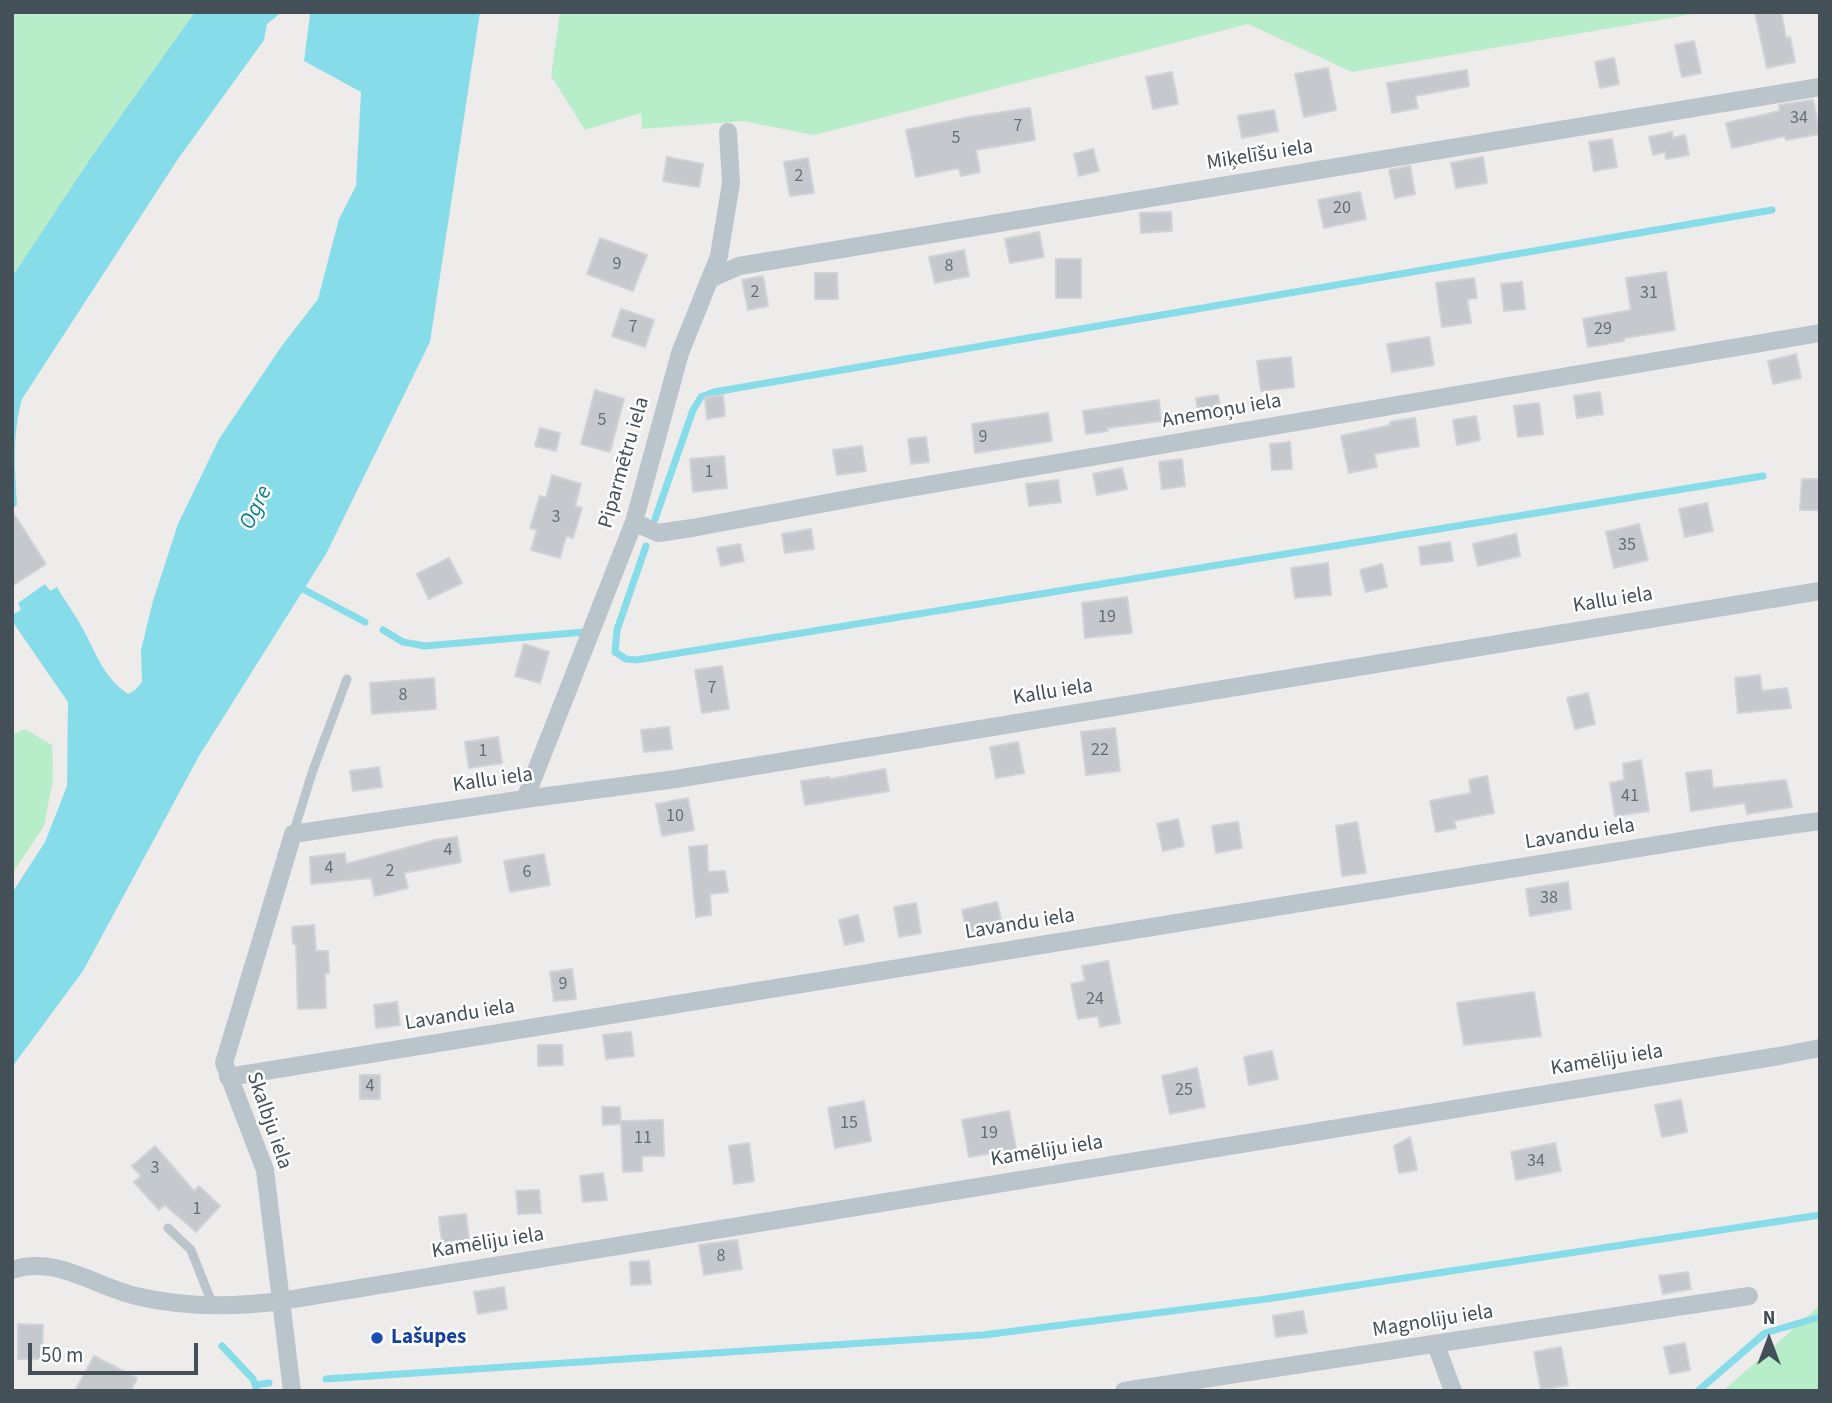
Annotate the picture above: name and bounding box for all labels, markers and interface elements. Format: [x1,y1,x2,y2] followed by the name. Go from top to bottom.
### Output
[1790,108,1808,130] house number: 34
[1014,116,1022,138] house number: 7
[952,128,960,150] house number: 5
[1205,135,1315,177] street label: Miķelīšu iela
[795,166,803,188] house number: 2
[1333,198,1351,220] house number: 20
[613,254,621,276] house number: 9
[945,256,953,278] house number: 8
[751,282,759,304] house number: 2
[1640,283,1658,305] house number: 31
[629,317,637,339] house number: 7
[1594,319,1612,341] house number: 29
[1160,389,1284,435] street label: Anemoņu iela
[594,394,656,532] street label: Piparmētru iela
[598,410,606,432] house number: 5
[979,427,987,449] house number: 9
[705,462,713,484] house number: 1
[235,482,279,534] water label: Ogre
[552,507,560,529] house number: 3
[1618,535,1636,557] house number: 35
[1571,582,1655,620] street label: Kallu iela
[1098,607,1116,629] house number: 19
[1011,674,1095,712] street label: Kallu iela
[708,678,716,700] house number: 7
[399,685,407,707] house number: 8
[1091,740,1109,762] house number: 22
[479,741,487,763] house number: 1
[451,763,535,799] street label: Kallu iela
[1621,786,1639,808] house number: 41
[666,806,684,828] house number: 10
[1523,814,1637,856] street label: Lavandu iela
[444,840,452,862] house number: 4
[325,858,333,880] house number: 4
[386,861,394,883] house number: 2
[523,862,531,884] house number: 6
[1540,888,1558,910] house number: 38
[963,904,1077,946] street label: Lavandu iela
[559,974,567,996] house number: 9
[1086,989,1104,1011] house number: 24
[403,995,517,1037] street label: Lavandu iela
[1549,1040,1665,1082] street label: Kamēliju iela
[240,1069,296,1173] street label: Skalbju iela
[366,1076,374,1098] house number: 4
[1175,1080,1193,1102] house number: 25
[840,1113,858,1135] house number: 15
[980,1123,998,1145] house number: 19
[634,1128,652,1150] house number: 11
[989,1131,1105,1173] street label: Kamēliju iela
[1527,1151,1545,1173] house number: 34
[151,1158,159,1180] house number: 3
[193,1199,201,1221] house number: 1
[430,1223,546,1265] street label: Kamēliju iela
[717,1246,725,1268] house number: 8
[1371,1300,1495,1344] street label: Magnoliju iela
[1734,1305,1804,1375] north arrow
[1763,1305,1775,1332] text: N
[391,1325,466,1351] place label: Lašupes
[32,1330,201,1374] scale bar
[369,1330,385,1346] marker: Lašupes
[41,1340,83,1370] text: 50 m

